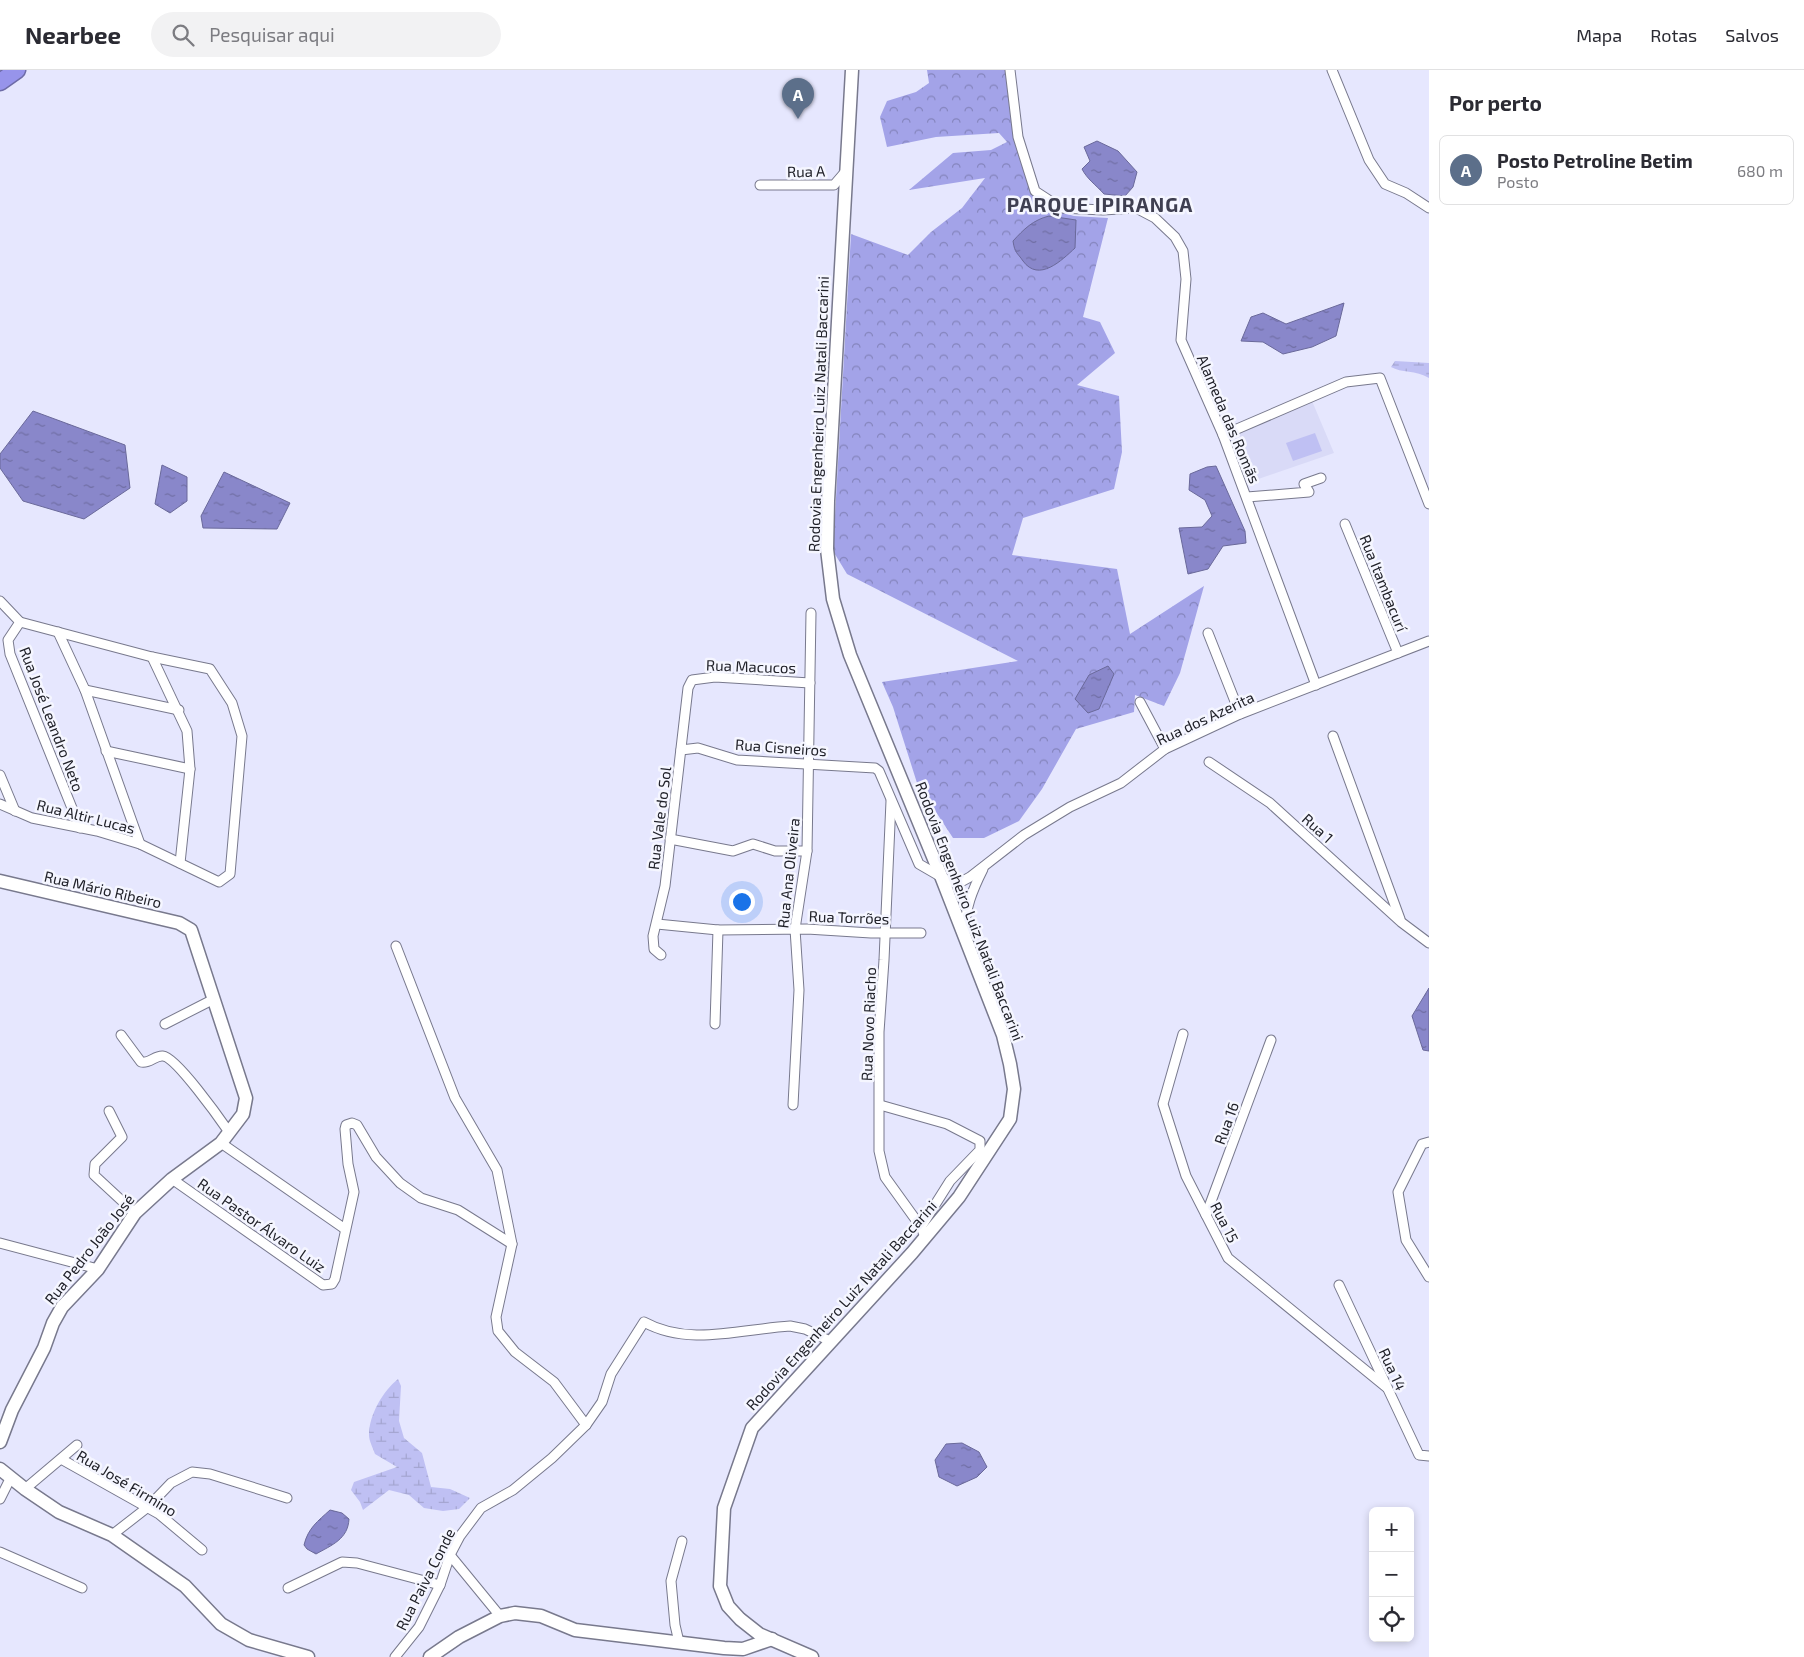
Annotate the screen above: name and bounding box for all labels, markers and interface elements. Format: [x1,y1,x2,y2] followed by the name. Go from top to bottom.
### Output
[151,12,501,57] search box
[25,20,121,49] text: Nearbee
[169,21,197,49] icon: search
[209,23,335,46] text: Pesquisar aqui
[1576,24,1622,46] text: Mapa
[1650,24,1697,46] text: Rotas
[1725,24,1779,46] text: Salvos
[782,78,814,119] pin: A
[1449,90,1542,115] text: Por perto
[1497,149,1693,172] text: Posto Petroline Betim
[1461,161,1471,180] text: A
[1737,161,1783,180] text: 680 m
[787,162,826,180] street label: Rua A
[1497,172,1539,191] text: Posto
[1007,192,1193,217] district label: PARQUE IPIRANGA
[804,276,832,552] street label: Rodovia Engenheiro Luiz Natali Baccarini
[1194,352,1264,486] street label: Alameda das Romãs
[1356,532,1412,635] street label: Rua Itambacurí
[16,644,88,794] street label: Rua José Leandro Neto
[706,655,796,677] street label: Rua Macucos
[1153,687,1257,749] street label: Rua dos Azerita
[735,735,827,759] street label: Rua Cisneiros
[644,765,674,871] street label: Rua Vale do Sol
[912,779,1028,1043] street label: Rodovia Engenheiro Luiz Natali Baccarini
[35,795,137,837] street label: Rua Altir Lucas
[1299,809,1337,847] street label: Rua 1
[773,817,803,929] street label: Rua Ana Oliveira
[42,867,164,911] street label: Rua Mário Ribeiro
[729,889,755,915] your location
[808,907,890,927] street label: Rua Torrões
[857,967,879,1081] street label: Rua Novo Riacho
[1210,1099,1242,1147] street label: Rua 16
[195,1174,329,1276] street label: Rua Pastor Álvaro Luiz
[40,1190,138,1308] street label: Rua Pedro João José
[742,1196,940,1414] street label: Rodovia Engenheiro Luiz Natali Baccarini
[1207,1199,1243,1245] street label: Rua 15
[1375,1345,1411,1393] street label: Rua 14
[74,1446,180,1520] street label: Rua José Firmino
[1369,1507,1414,1642] map controls
[1369,1507,1414,1552] button: +
[392,1525,458,1633] street label: Rua Paiva Conde
[1369,1552,1414,1597] button: −
[1369,1597,1414,1642] button: locate

